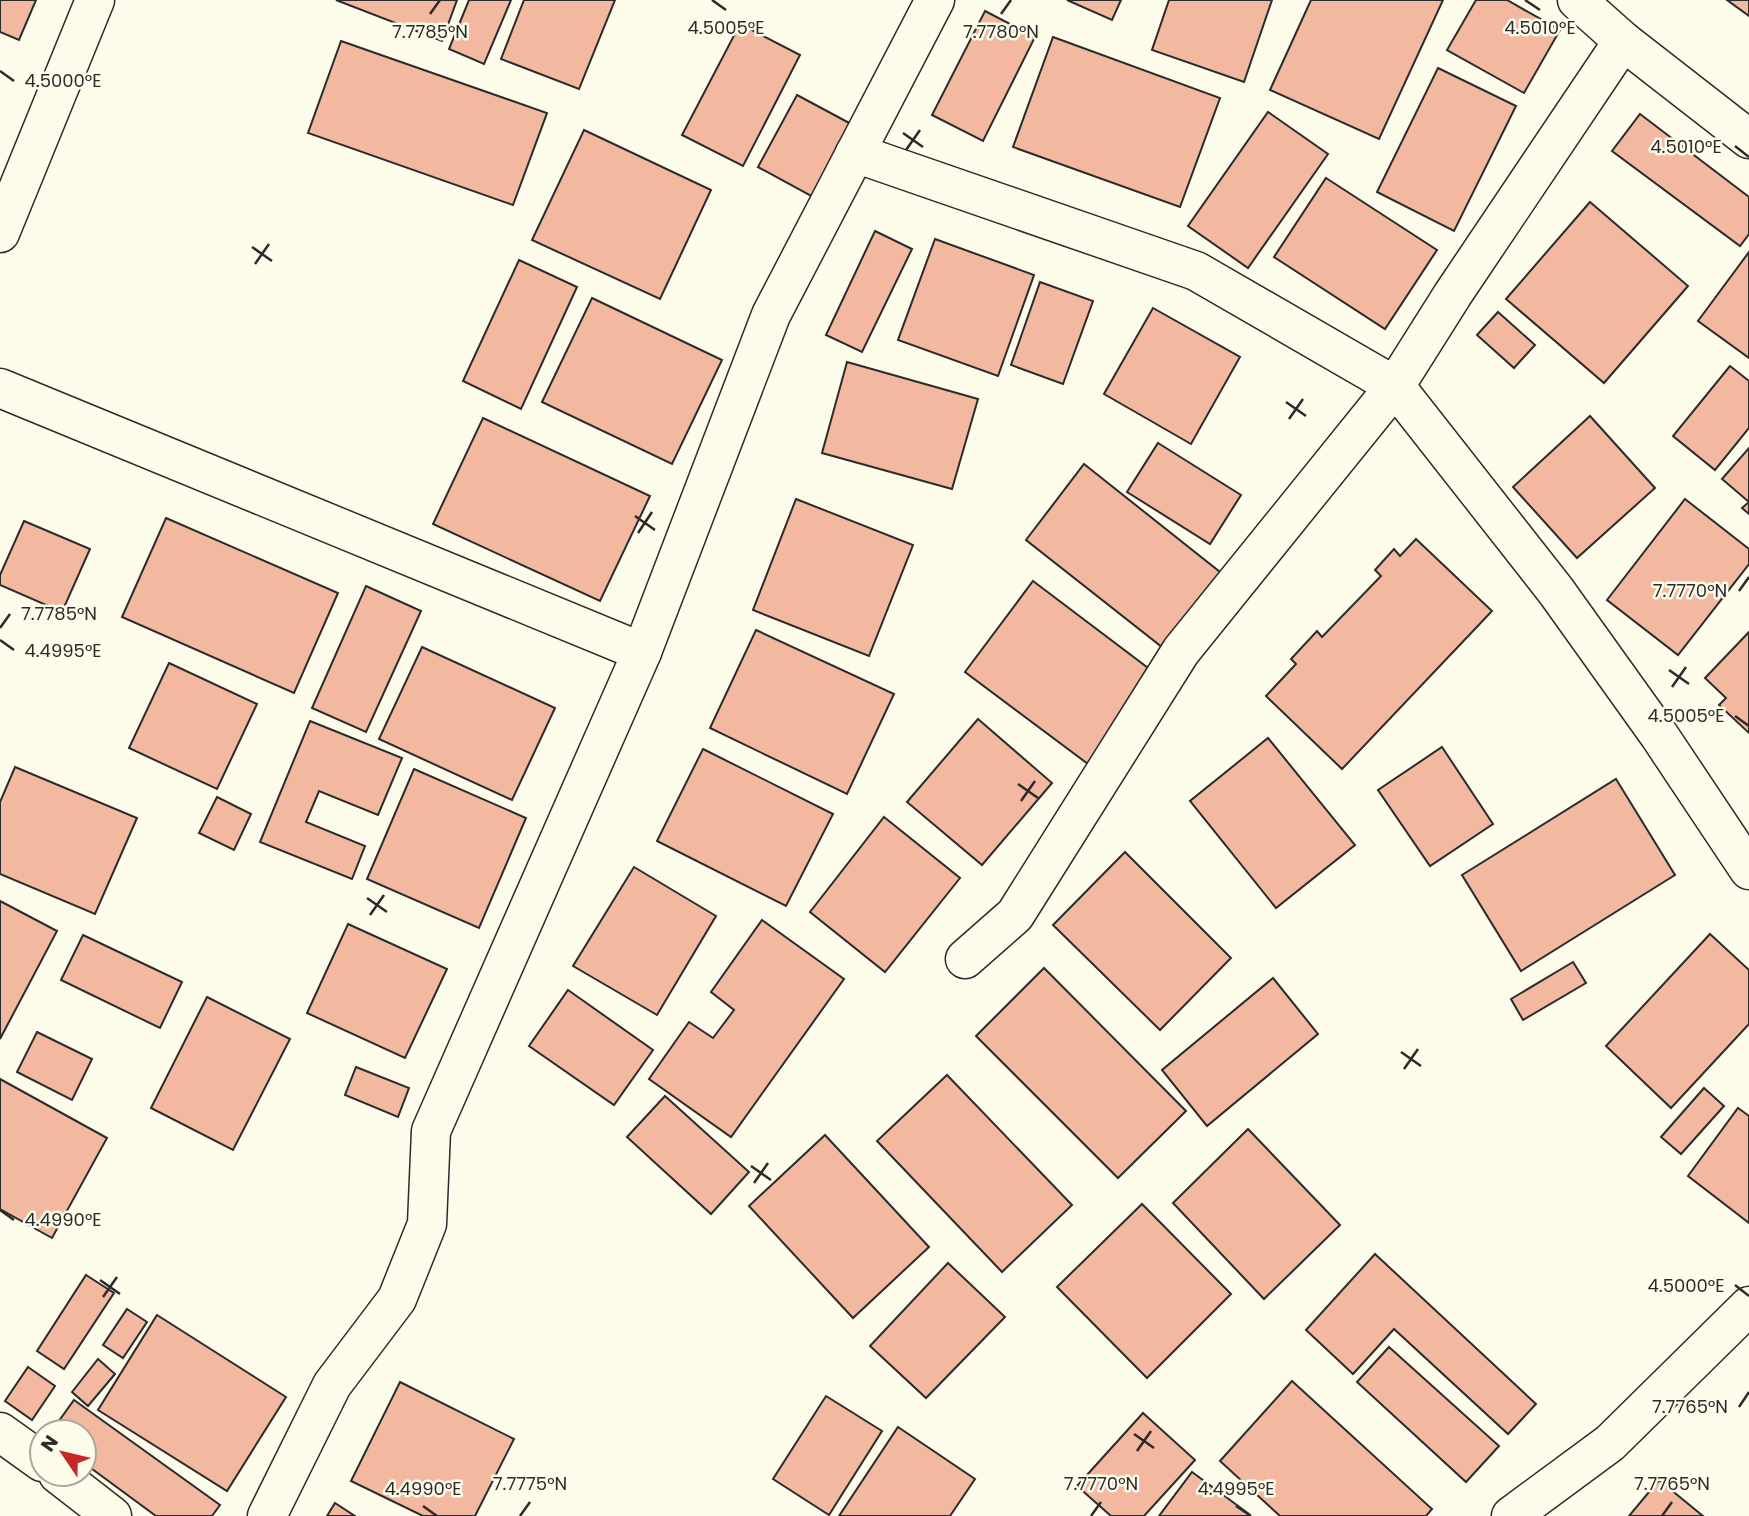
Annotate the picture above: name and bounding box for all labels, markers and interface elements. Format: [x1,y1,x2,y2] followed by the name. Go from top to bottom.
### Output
[688,15,764,40] text: 4.5005°E
[1504,15,1576,40] text: 4.5010°E
[392,19,468,44] text: 7.7785°N
[963,19,1039,44] text: 7.7780°N
[25,68,101,93] text: 4.5000°E
[1650,134,1722,159] text: 4.5010°E
[1653,578,1727,603] text: 7.7770°N
[21,601,97,626] text: 7.7785°N
[24,638,102,663] text: 4.4995°E
[1648,703,1724,728] text: 4.5005°E
[24,1207,102,1232] text: 4.4990°E
[1648,1273,1724,1298] text: 4.5000°E
[1652,1394,1728,1419] text: 7.7765°N
[28,1418,98,1488] north arrow
[34,1430,65,1457] text: N
[493,1471,567,1496] text: 7.7775°N
[1064,1471,1138,1496] text: 7.7770°N
[1634,1471,1710,1496] text: 7.7765°N
[384,1476,462,1501] text: 4.4990°E
[1197,1476,1275,1501] text: 4.4995°E

